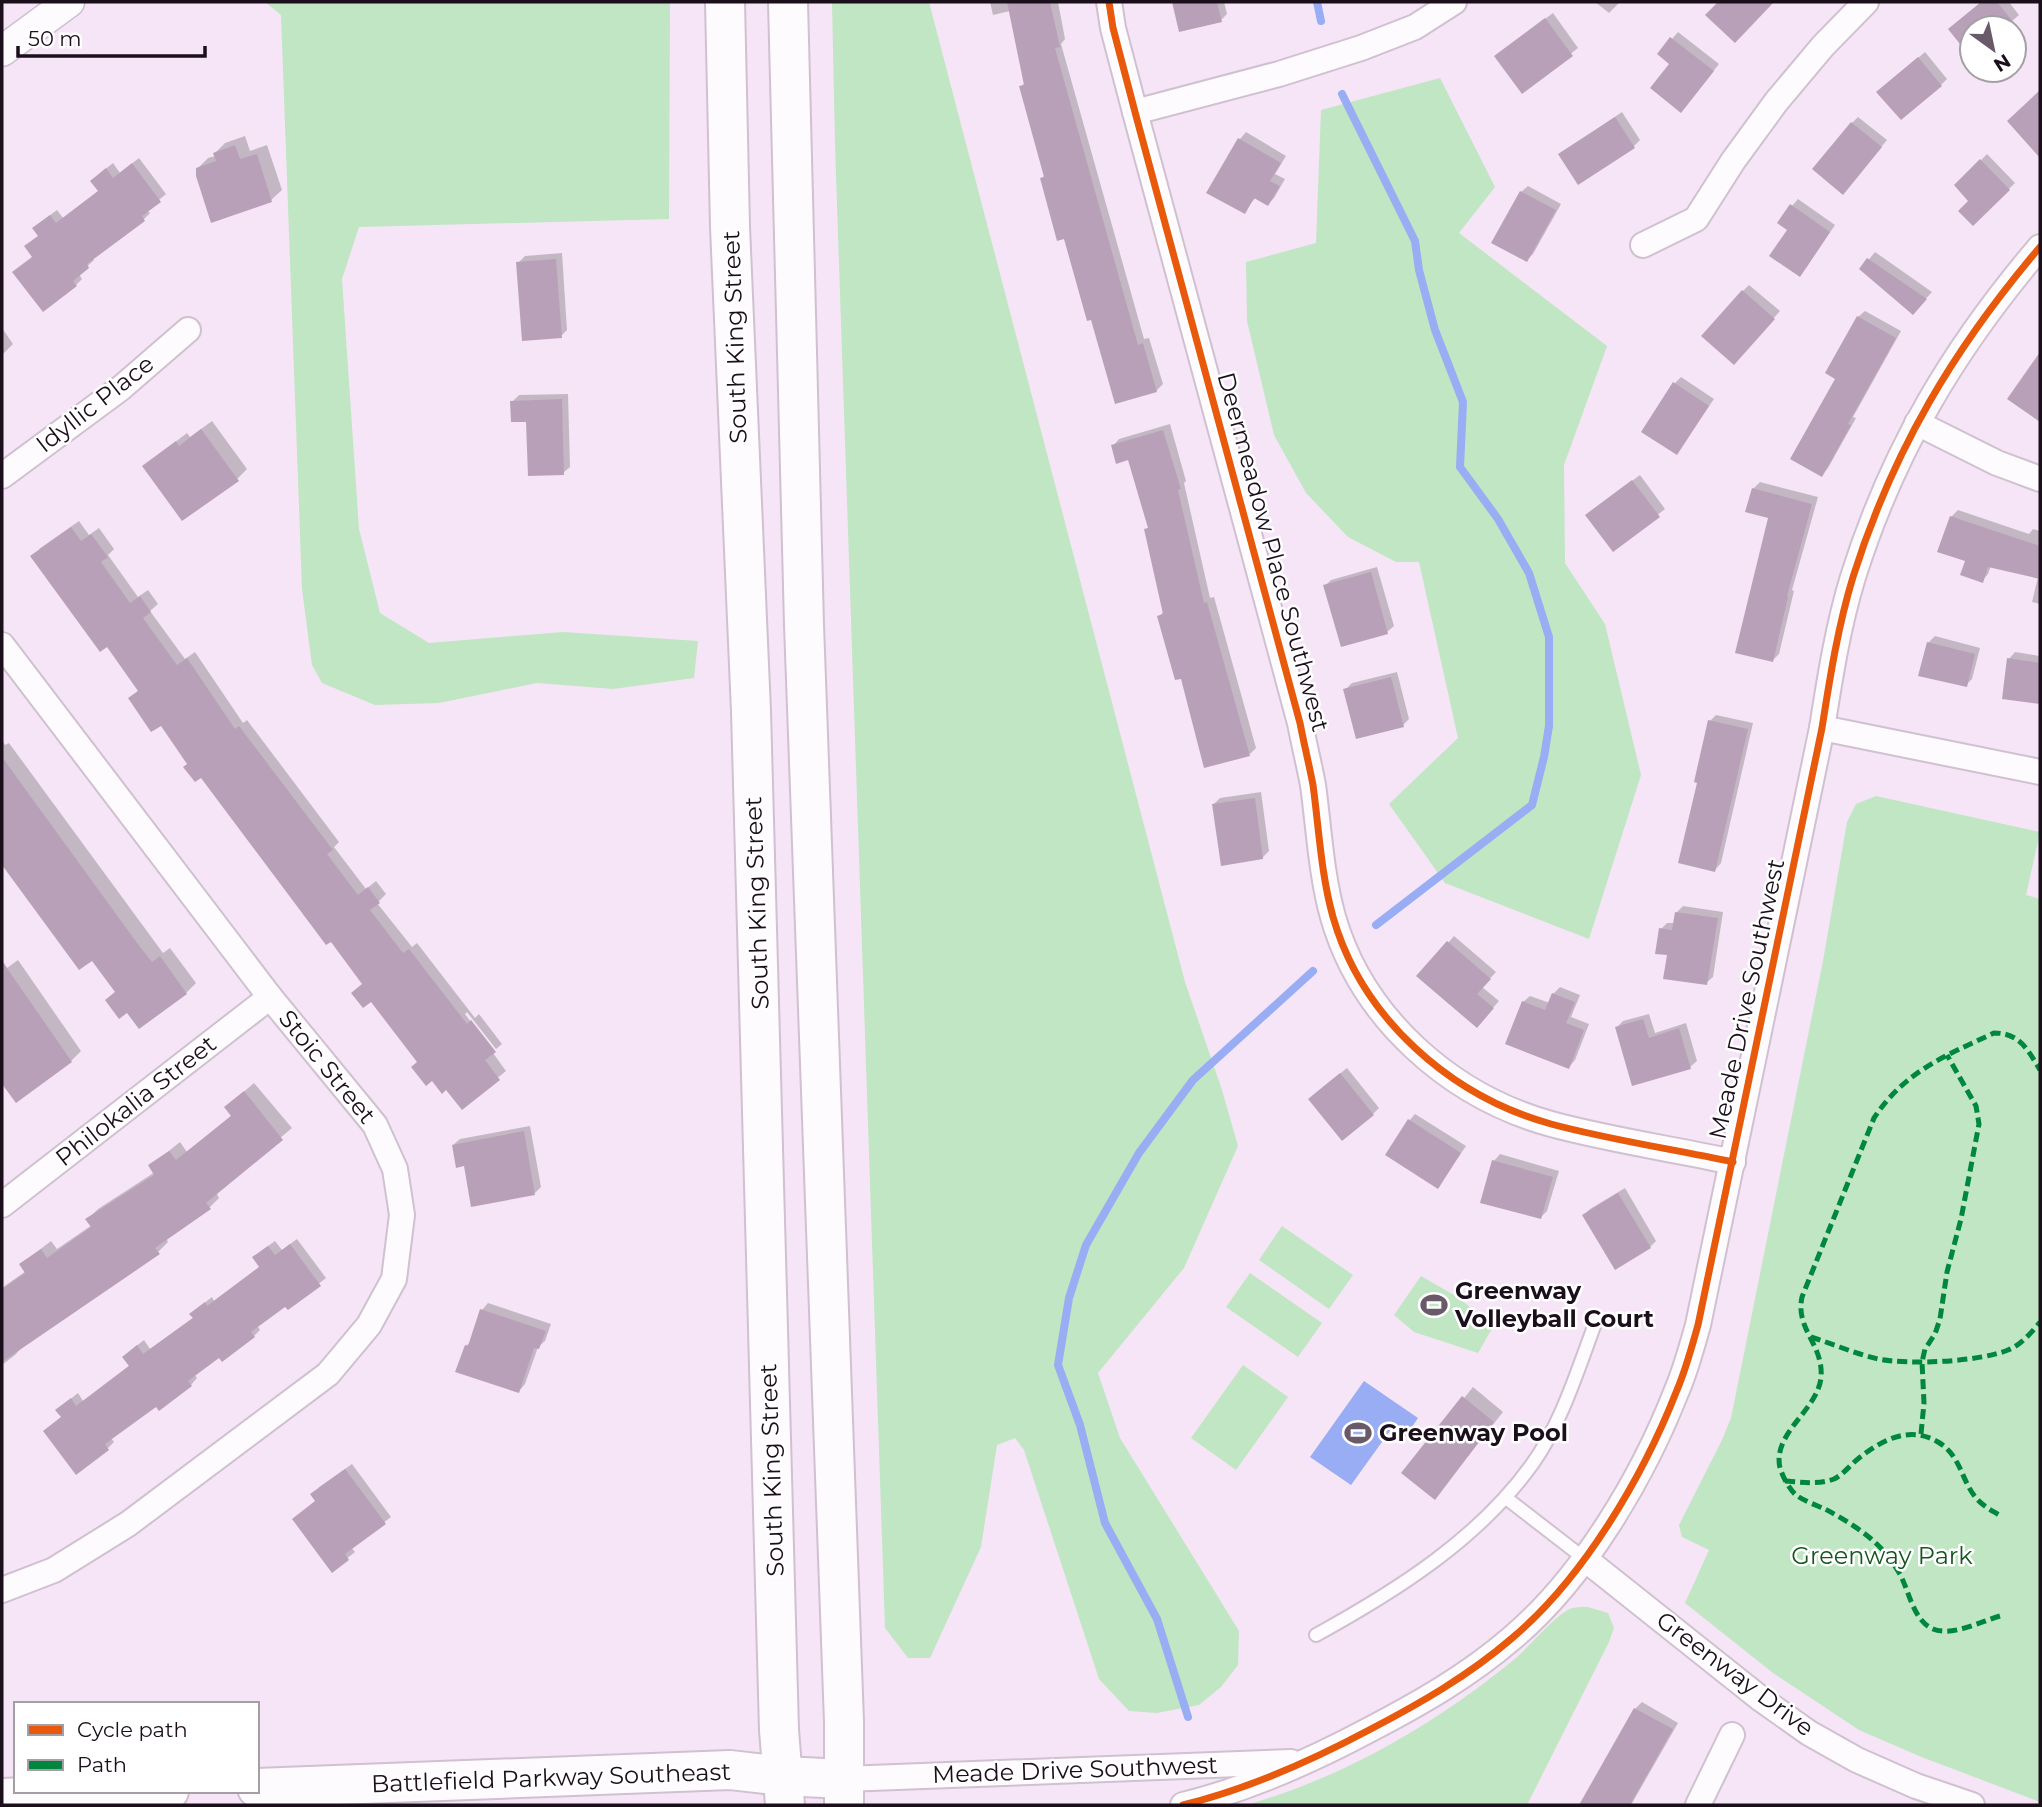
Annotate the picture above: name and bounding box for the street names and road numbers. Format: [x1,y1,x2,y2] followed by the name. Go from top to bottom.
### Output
[716,230,753,444] street label: South King Street
[30,349,159,459] street label: Idyllic Place
[1212,369,1336,735] street label: Deermeadow Place Southwest
[738,796,775,1010] street label: South King Street
[1703,856,1790,1142] street label: Meade Drive Southwest
[273,1004,382,1130] street label: Stoic Street
[50,1029,222,1172] street label: Philokalia Street
[753,1363,790,1577] street label: South King Street
[1651,1605,1820,1742] street label: Greenway Drive
[932,1750,1219,1789] street label: Meade Drive Southwest
[371,1757,732,1798] street label: Battlefield Parkway Southeast

